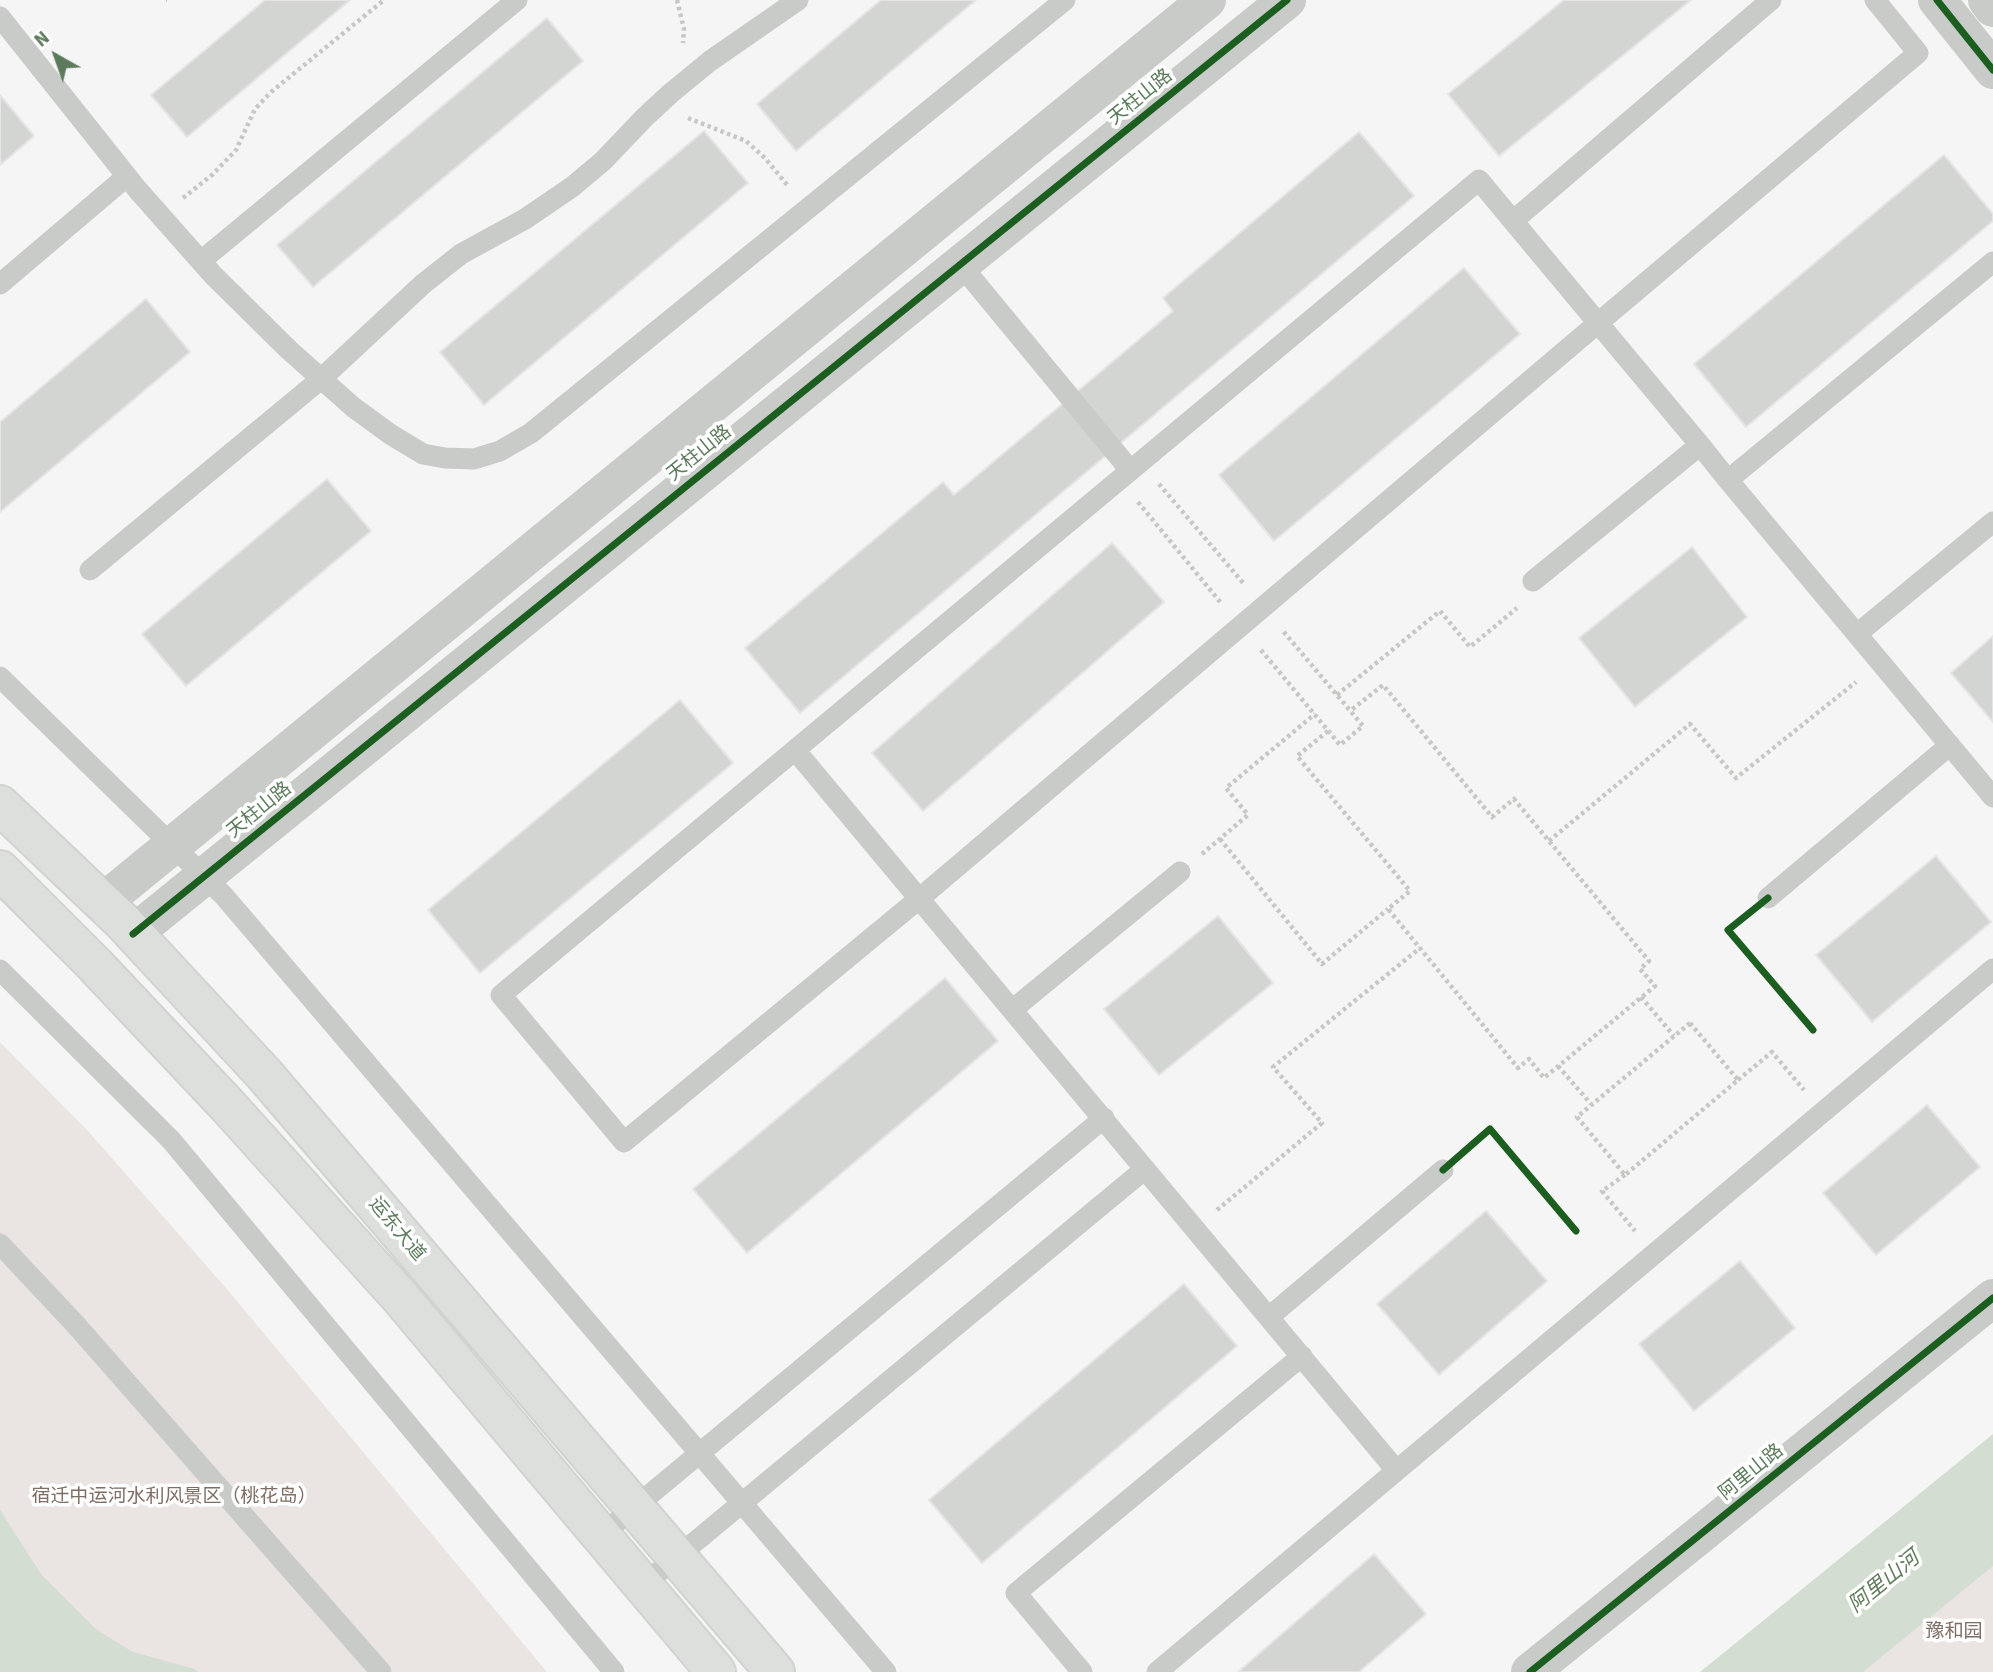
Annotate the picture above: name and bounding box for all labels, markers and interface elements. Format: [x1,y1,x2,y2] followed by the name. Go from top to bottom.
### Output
[21,21,91,91] north arrow
[29,25,56,54] text: N
[1104,65,1178,131] street label: 天柱山路
[663,421,737,487] street label: 天柱山路
[223,778,297,844] street label: 天柱山路
[363,1194,429,1266] street label: 运东大道
[1715,1440,1789,1506] street label: 阿里山路
[32,1487,316,1509] park label: 宿迁中运河水利风景区（桃花岛）
[1844,1547,1926,1619] water label: 阿里山河
[1926,1622,1982,1644] park label: 豫和园

